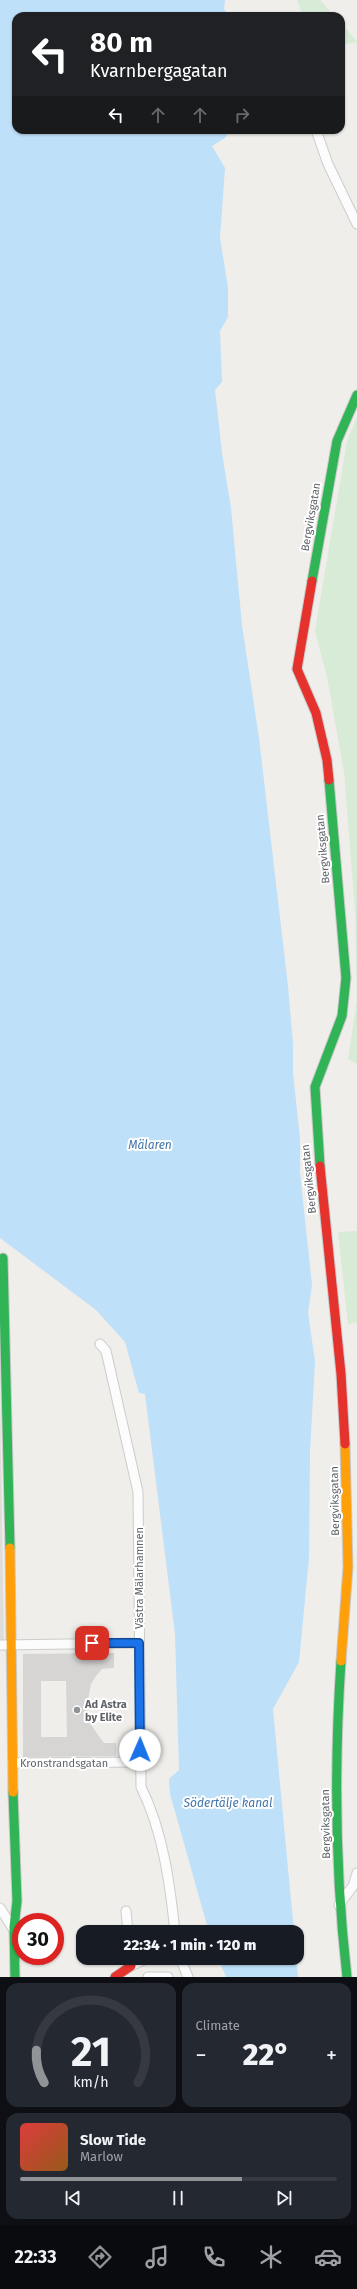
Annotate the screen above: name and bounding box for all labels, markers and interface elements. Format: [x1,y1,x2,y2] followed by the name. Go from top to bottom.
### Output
[90,26,153,59] text: 80 m
[24,28,76,80] icon: left
[90,60,228,82] text: Kvarnbergagatan
[105,104,127,126] icon: left
[147,104,169,126] icon: ahead
[189,104,211,126] icon: ahead
[231,104,253,126] icon: right
[299,482,323,552] street label: Bergviksgatan
[313,814,333,884] street label: Bergviksgatan
[128,1138,172,1152] water label: Mälaren
[299,1144,319,1214] street label: Bergviksgatan
[328,1466,342,1536] street label: Bergviksgatan
[133,1527,146,1629] street label: Västra Mälarhamnen
[75,1626,109,1660] pin
[81,1632,103,1654] icon: arrive
[84,1698,127,1724] place label: Ad Astra by Elite
[72,1705,82,1715] marker: Ad Astra by Elite
[119,1729,161,1771] position arrow
[20,1757,108,1770] street label: Kronstrandsgatan
[319,1789,333,1859] street label: Bergviksgatan
[183,1796,272,1810] water label: Södertälje kanal
[12,1913,64,1965] speed limit sign: 30
[124,1936,256,1954] text: 22:34 · 1 min · 120 m
[196,2018,240,2033] text: Climate
[71,2027,111,2077] text: 21
[243,2037,290,2073] text: 22°
[196,2042,207,2069] text: −
[326,2042,337,2069] text: +
[73,2074,108,2091] text: km/h
[80,2131,146,2149] text: Slow Tide
[80,2149,123,2164] text: Marlow
[62,2187,84,2209] icon: previous
[167,2187,189,2209] icon: pause
[273,2187,295,2209] icon: next
[86,2243,114,2271] icon: directions
[143,2243,171,2271] icon: music
[200,2243,228,2271] icon: phone
[257,2243,285,2271] icon: climate
[314,2243,342,2271] icon: car
[15,2246,57,2268] text: 22:33

